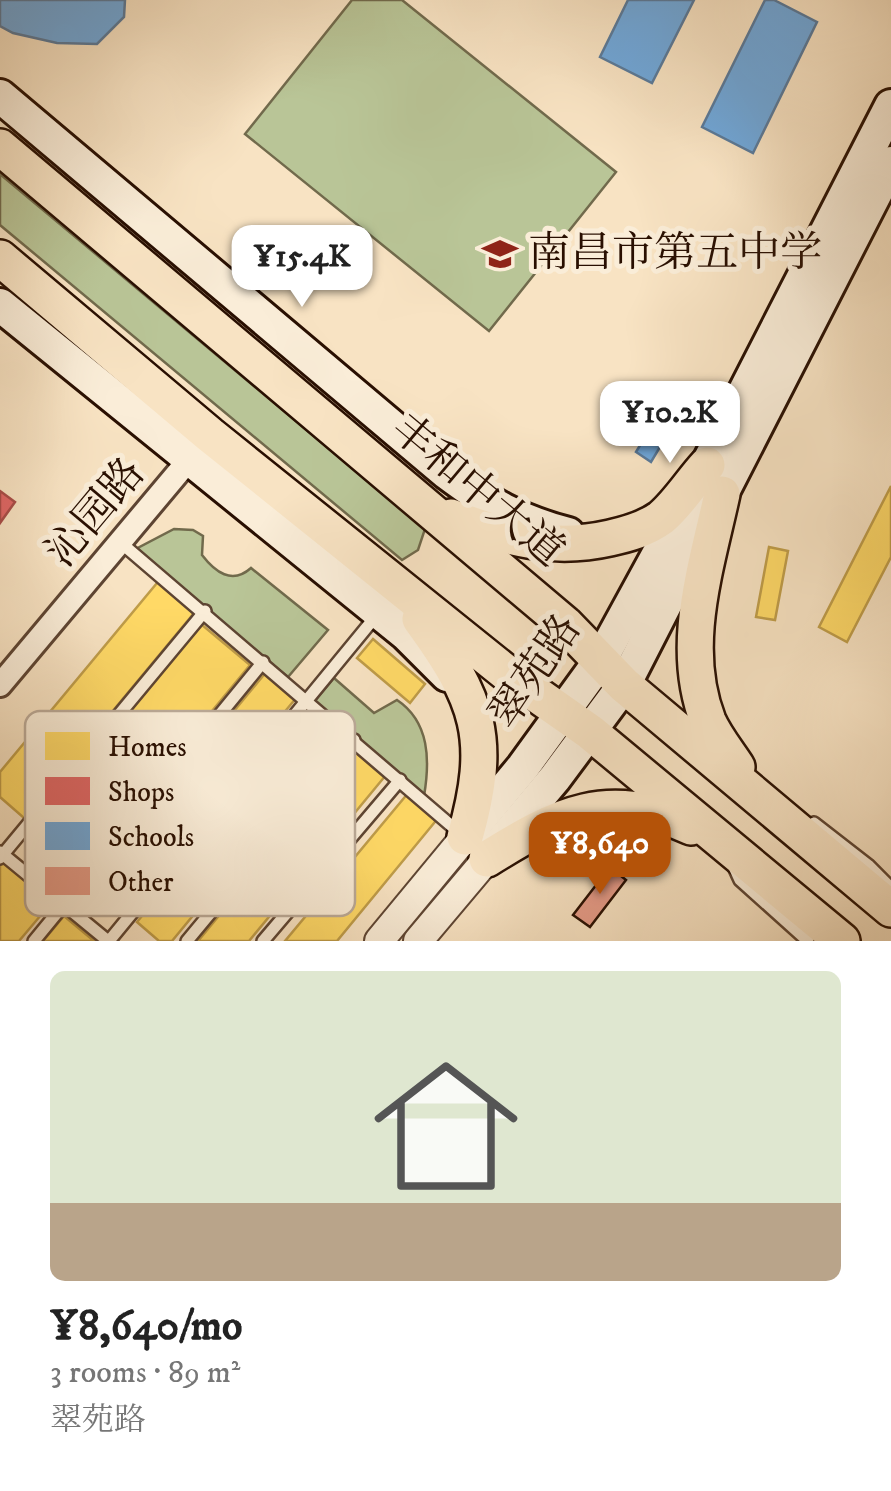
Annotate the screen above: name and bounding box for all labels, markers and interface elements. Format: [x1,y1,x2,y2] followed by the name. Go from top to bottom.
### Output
[221,225,383,310] pin: ¥15.4K
[528,228,822,280] place label: 南昌市第五中学
[481,235,519,273] school or university icon: 南昌市第五中学
[254,237,350,277] text: ¥15.4K
[589,381,751,466] pin: ¥10.2K
[622,393,718,433] text: ¥10.2K
[380,404,574,578] street label: 丰和中大道
[36,448,156,578] street label: 沁园路
[479,605,593,739] street label: 翠苑路
[25,711,355,916] legend
[108,730,187,765] text: Homes
[108,775,174,810] text: Shops
[519,812,681,897] pin: ¥8,640
[108,820,194,855] text: Schools
[551,824,649,864] text: ¥8,640
[108,865,174,900] text: Other
[356,1036,536,1216] icon: home
[50,1301,242,1353] text: ¥8,640/mo
[50,1353,240,1393] text: 3 rooms · 89 m²
[50,1401,146,1441] text: 翠苑路

